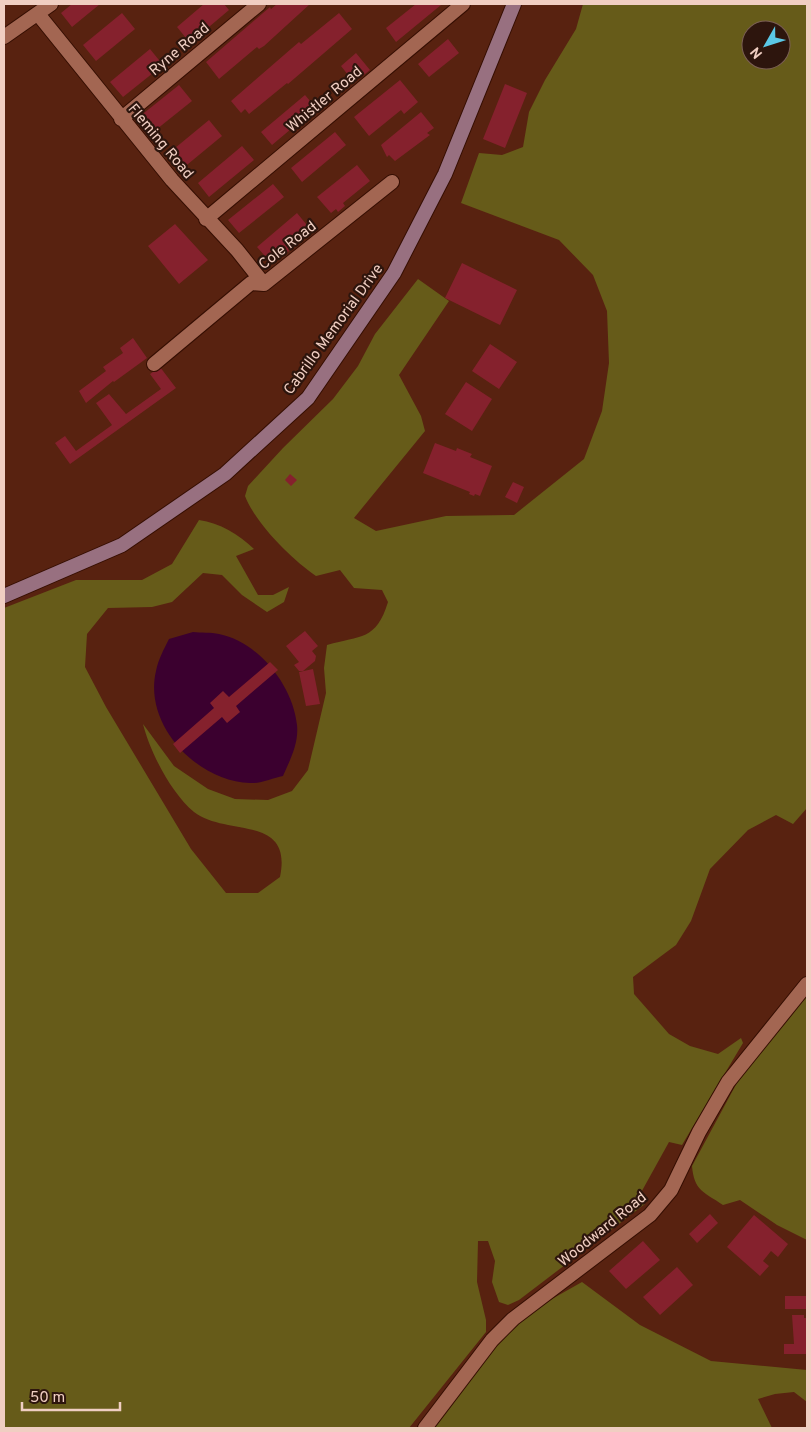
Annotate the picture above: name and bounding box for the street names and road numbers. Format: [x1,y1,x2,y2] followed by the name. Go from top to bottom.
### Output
[146,19,214,81] street label: Ryne Road
[283,63,367,137] street label: Whistler Road
[123,100,197,183] street label: Fleming Road
[255,218,321,275] street label: Cole Road
[280,261,388,399] street label: Cabrillo Memorial Drive
[555,1189,651,1272] street label: Woodward Road

